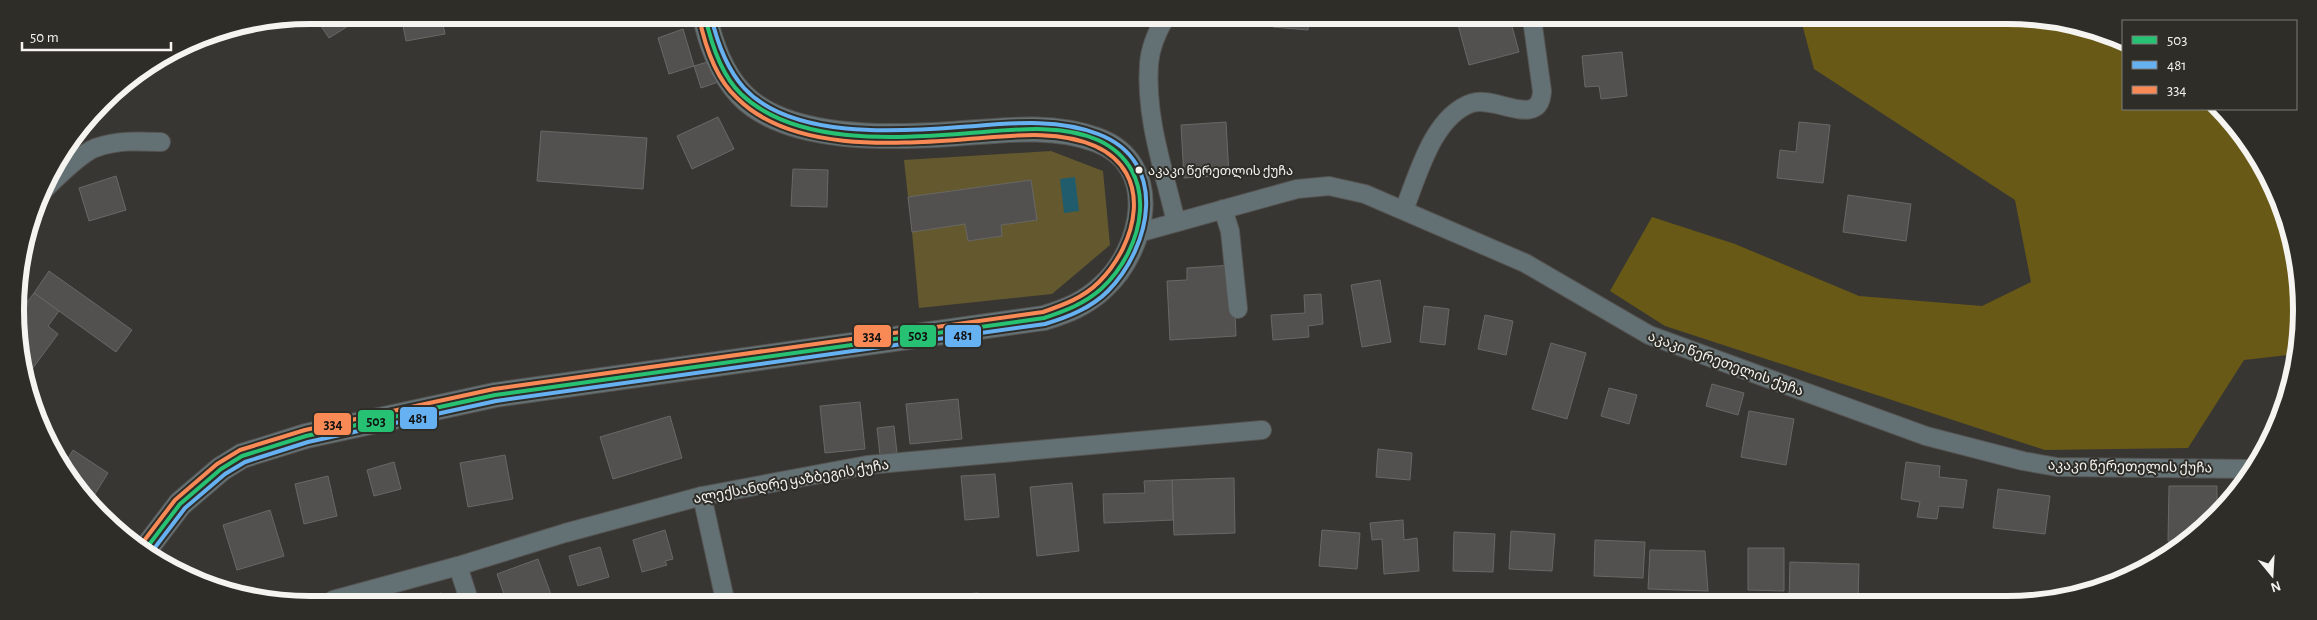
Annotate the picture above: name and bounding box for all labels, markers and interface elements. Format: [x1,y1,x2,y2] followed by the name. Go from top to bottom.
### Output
[22,20,171,52] scale bar
[2122,20,2297,110] legend
[30,30,59,45] text: 50 m
[2167,33,2187,48] text: 503
[2167,58,2187,73] text: 481
[2167,83,2187,98] text: 334
[1134,165,1144,175] marker: აკაკი წერეთლის ქუჩა
[1148,165,1293,179] place label: აკაკი წერეთლის ქუჩა
[853,324,892,348] line badge: 334
[899,324,937,348] line badge: 503
[944,324,982,348] line badge: 481
[1646,328,1806,400] street label: აკაკი წერეთელის ქუჩა
[908,329,928,343] text: 503
[954,329,972,343] text: 481
[862,330,882,344] text: 334
[399,406,438,430] line badge: 481
[357,409,395,433] line badge: 503
[313,412,352,436] line badge: 334
[409,412,427,426] text: 481
[366,415,386,429] text: 503
[323,418,343,432] text: 334
[692,457,890,507] street label: ალექსანდრე ყაზბეგის ქუჩა
[2048,458,2212,476] street label: აკაკი წერეთელის ქუჩა
[2247,550,2297,600] north arrow
[2269,578,2283,595] text: N

